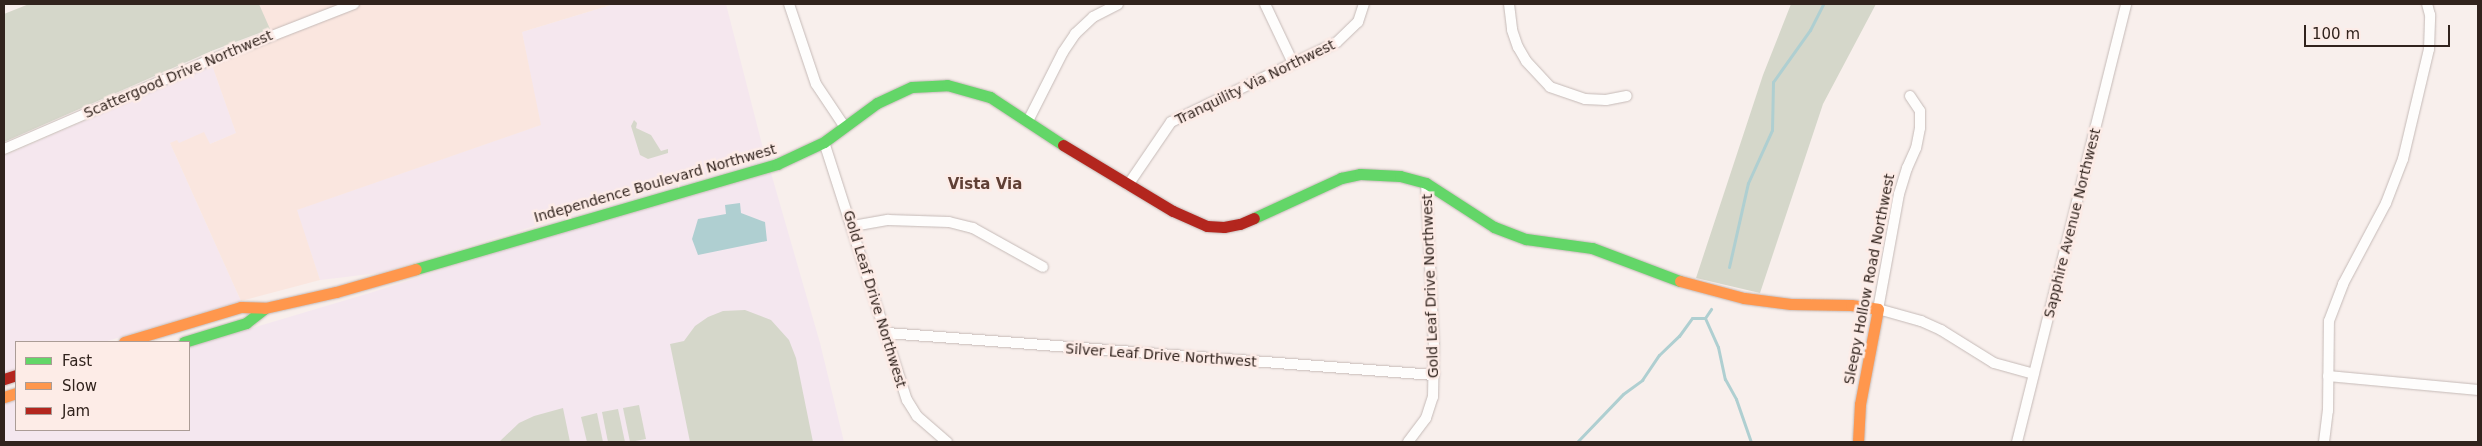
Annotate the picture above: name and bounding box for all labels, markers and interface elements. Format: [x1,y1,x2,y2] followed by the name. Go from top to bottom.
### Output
[2307,15,2453,47] scale bar
[2312,25,2360,43] text: 100 m
[81,27,275,121] street label: Scattergood Drive Northwest
[1172,36,1338,128] street label: Tranquility Via Northwest
[2040,126,2104,320] street label: Sapphire Avenue Northwest
[532,140,778,226] street label: Independence Boulevard Northwest
[1840,172,1898,386] street label: Sleepy Hollow Road Northwest
[948,176,1022,194] district label: Vista Via
[1418,193,1442,379] street label: Gold Leaf Drive Northwest
[840,208,910,390] street label: Gold Leaf Drive Northwest
[1065,340,1257,370] street label: Silver Leaf Drive Northwest
[15,341,190,431] legend
[62,352,92,370] text: Fast
[62,377,97,395] text: Slow
[62,402,90,420] text: Jam

